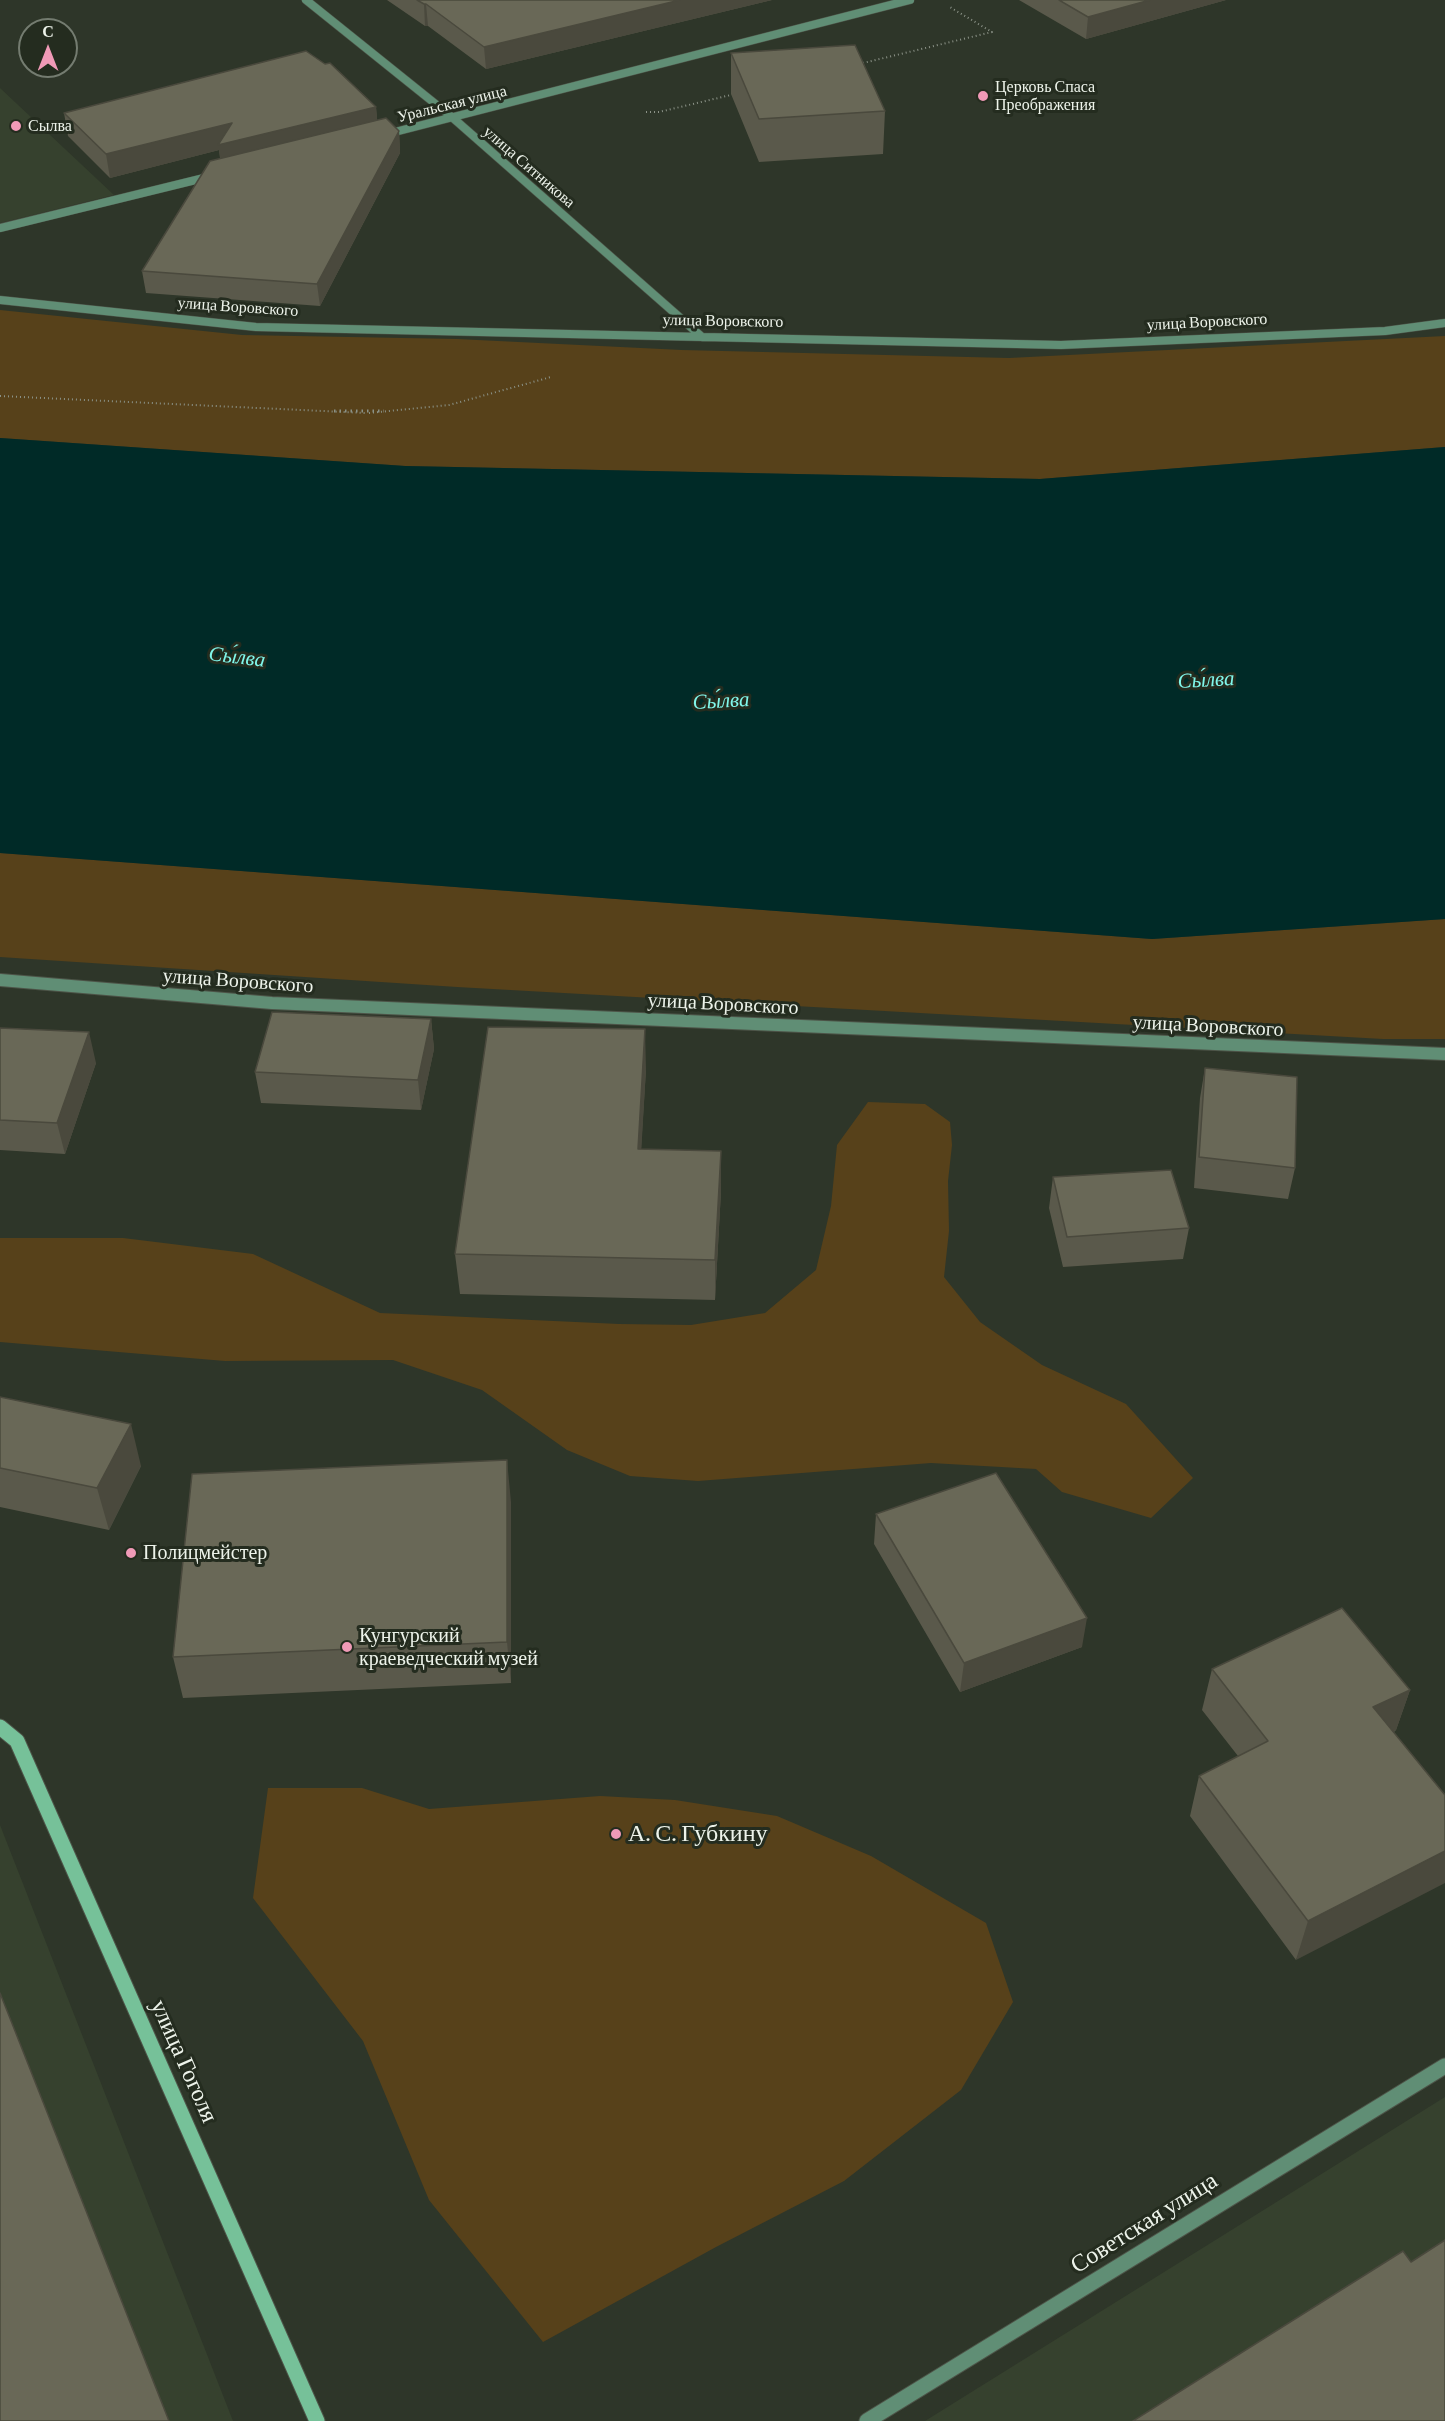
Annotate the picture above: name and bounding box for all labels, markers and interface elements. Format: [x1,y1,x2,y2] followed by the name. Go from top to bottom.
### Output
[18,18,78,78] north arrow
[42,23,54,40] text: С
[995,77,1095,115] place label: Церковь Спаса Преображения
[395,81,509,127] street label: Уральская улица
[976,89,990,103] marker: Церковь Спаса Преображения
[28,116,72,136] place label: Сылва
[9,119,23,133] marker: Сылва
[479,122,579,212] street label: улица Ситникова
[177,293,299,321] street label: улица Воровского
[1146,309,1268,335] street label: улица Воровского
[662,310,784,332] street label: улица Воровского
[207,641,267,673] water label: Сы́лва
[1177,666,1235,694] water label: Сы́лва
[692,687,750,715] water label: Сы́лва
[162,964,314,998] street label: улица Воровского
[647,988,799,1020] street label: улица Воровского
[1132,1010,1284,1042] street label: улица Воровского
[143,1541,267,1565] place label: Полицмейстер
[124,1546,138,1560] marker: Полицмейстер
[359,1624,538,1671] place label: Кунгурский краеведческий музей
[340,1640,354,1654] marker: Кунгурский краеведческий музей
[628,1820,768,1848] place label: А. С. Губкину
[609,1827,623,1841] marker: А. С. Губкину
[144,1995,224,2127] street label: улица Гоголя
[1065,2166,1223,2280] street label: Советская улица

